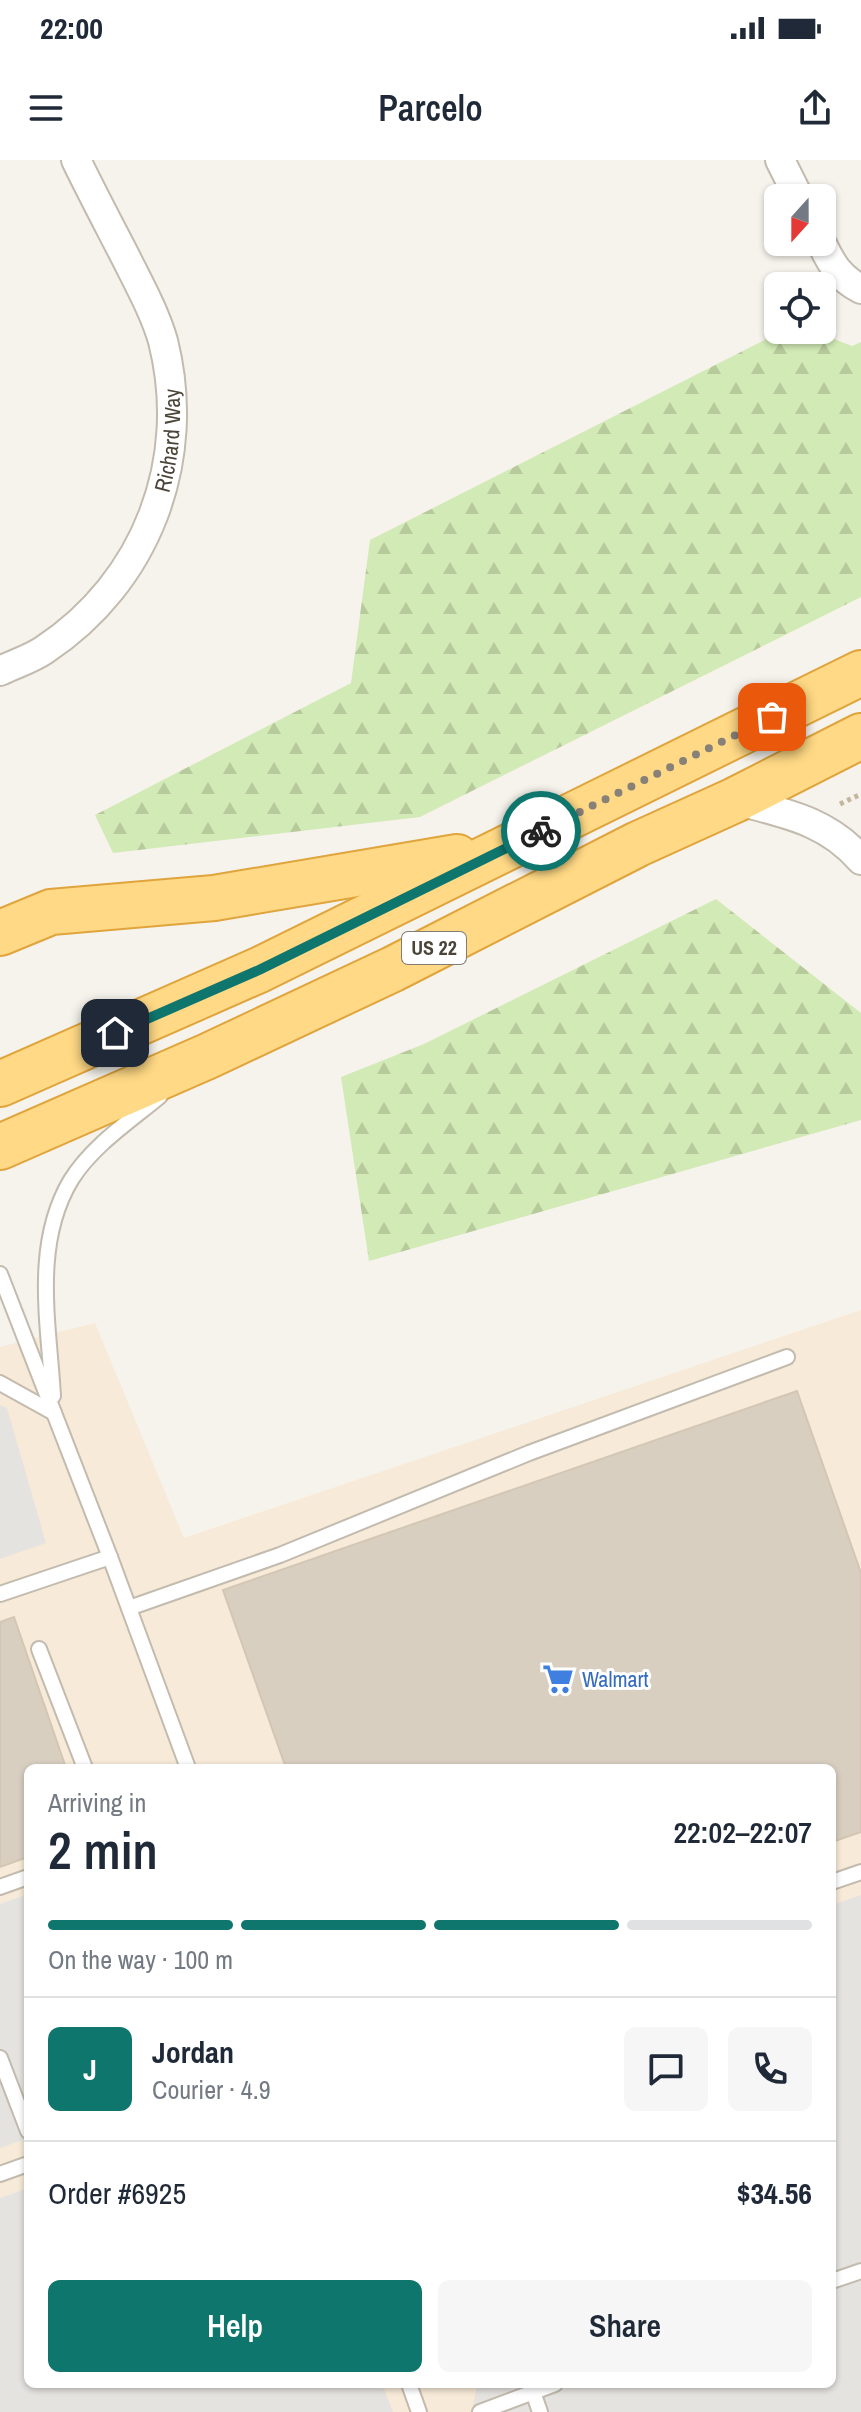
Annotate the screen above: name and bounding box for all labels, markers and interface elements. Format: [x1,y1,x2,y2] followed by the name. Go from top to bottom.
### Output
[40,8,103,48] text: 22:00
[378,84,483,132] text: Parcelo
[24,86,68,130] icon: menu
[793,86,837,130] icon: share
[764,184,836,256] north arrow
[764,184,836,344] map controls
[764,272,836,344] button: locate
[147,388,187,495] street label: Richard Way
[738,683,806,751] pin
[750,695,794,739] icon: bag
[501,791,581,871] courier
[519,809,563,853] icon: bike
[402,932,466,964] road number: US 22
[81,999,149,1067] pin
[93,1011,137,1055] icon: home
[541,1662,575,1696] supermarket icon: Walmart
[582,1664,648,1694] place label: Walmart
[48,1785,146,1820] text: Arriving in
[673,1812,812,1852] text: 22:02–22:07
[48,1815,158,1885] text: 2 min
[48,1942,233,1977] text: On the way · 100 m
[624,2027,708,2111] button: chat
[728,2027,812,2111] button: phone
[152,2032,234,2072] text: Jordan
[83,2049,97,2089] text: J
[152,2072,271,2107] text: Courier · 4.9
[48,2173,186,2213] text: Order #6925
[737,2173,812,2213] text: $34.56
[48,2280,422,2372] button: Help
[438,2280,812,2372] button: Share

